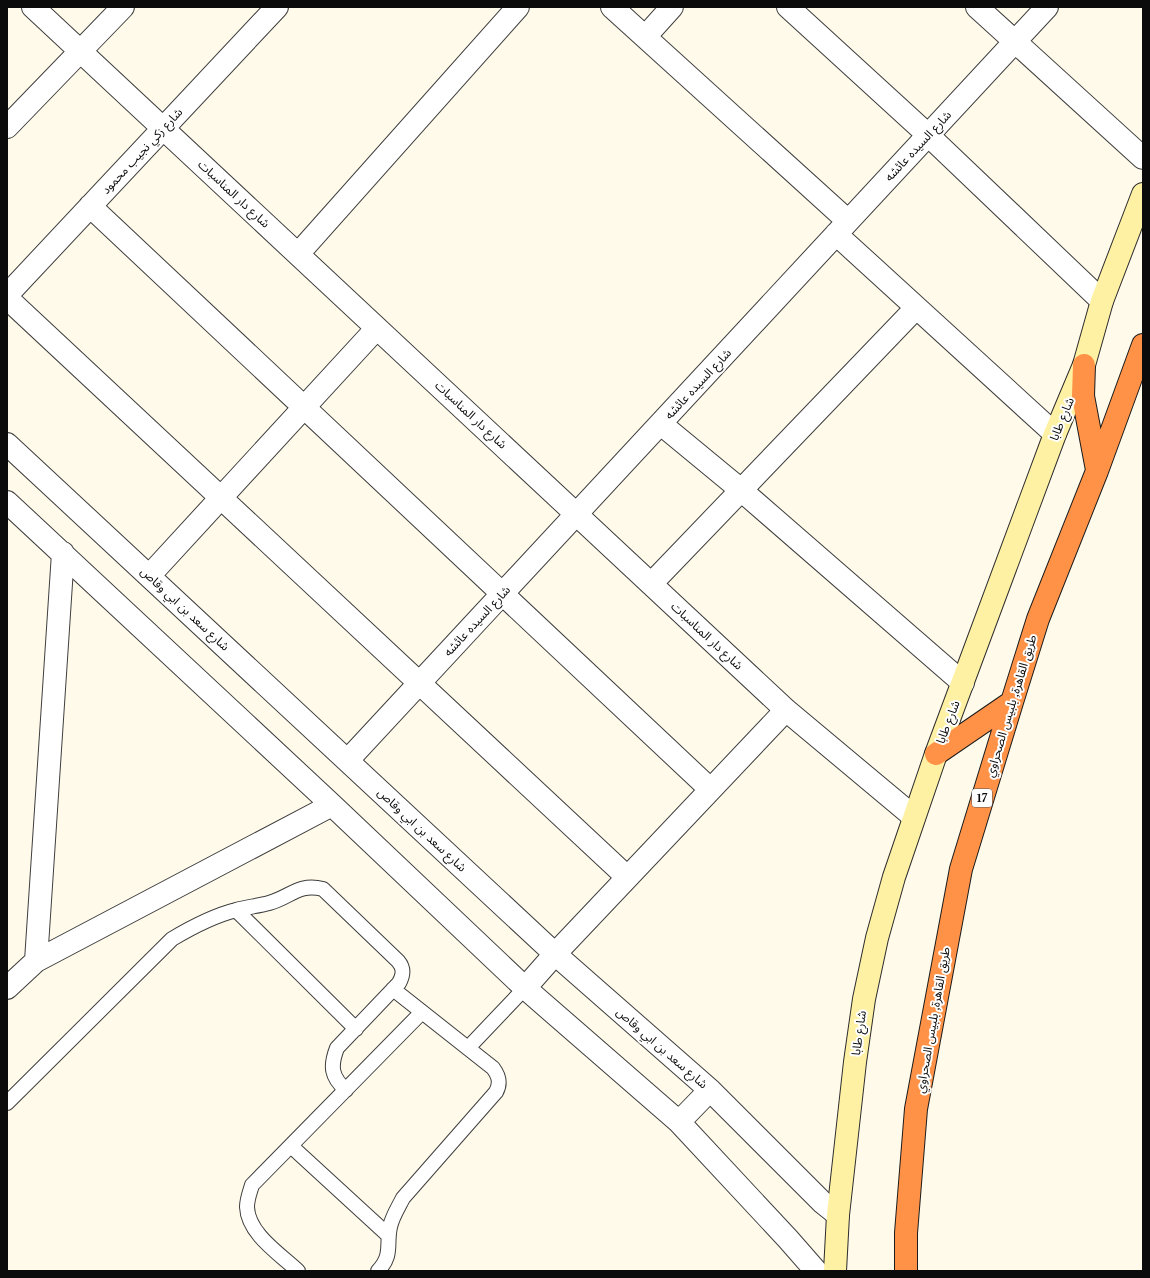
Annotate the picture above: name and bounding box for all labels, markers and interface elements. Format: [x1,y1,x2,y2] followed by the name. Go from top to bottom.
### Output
[98,105,187,199] street label: شارع زكي نجيب محمود
[881,107,956,185] street label: شارع السيده عائشه
[194,157,273,232] street label: شارع دار المناسبات
[661,345,736,423] street label: شارع السيده عائشه
[431,378,510,453] street label: شارع دار المناسبات
[1046,395,1079,443] street label: شارع طابا
[136,564,233,656] street label: شارع سعد بن ابي وقاص
[440,582,515,660] street label: شارع السيده عائشه
[667,599,746,674] street label: شارع دار المناسبات
[982,633,1042,780] street label: طريق القاهرة, بلبيس الصحراوي
[932,698,964,746] street label: شارع طابا
[373,785,470,877] street label: شارع سعد بن ابي وقاص
[972,789,992,807] road number: 17
[912,946,956,1095] street label: طريق القاهرة, بلبيس الصحراوي
[612,1004,711,1093] street label: شارع سعد بن ابي وقاص
[848,1010,871,1057] street label: شارع طابا

